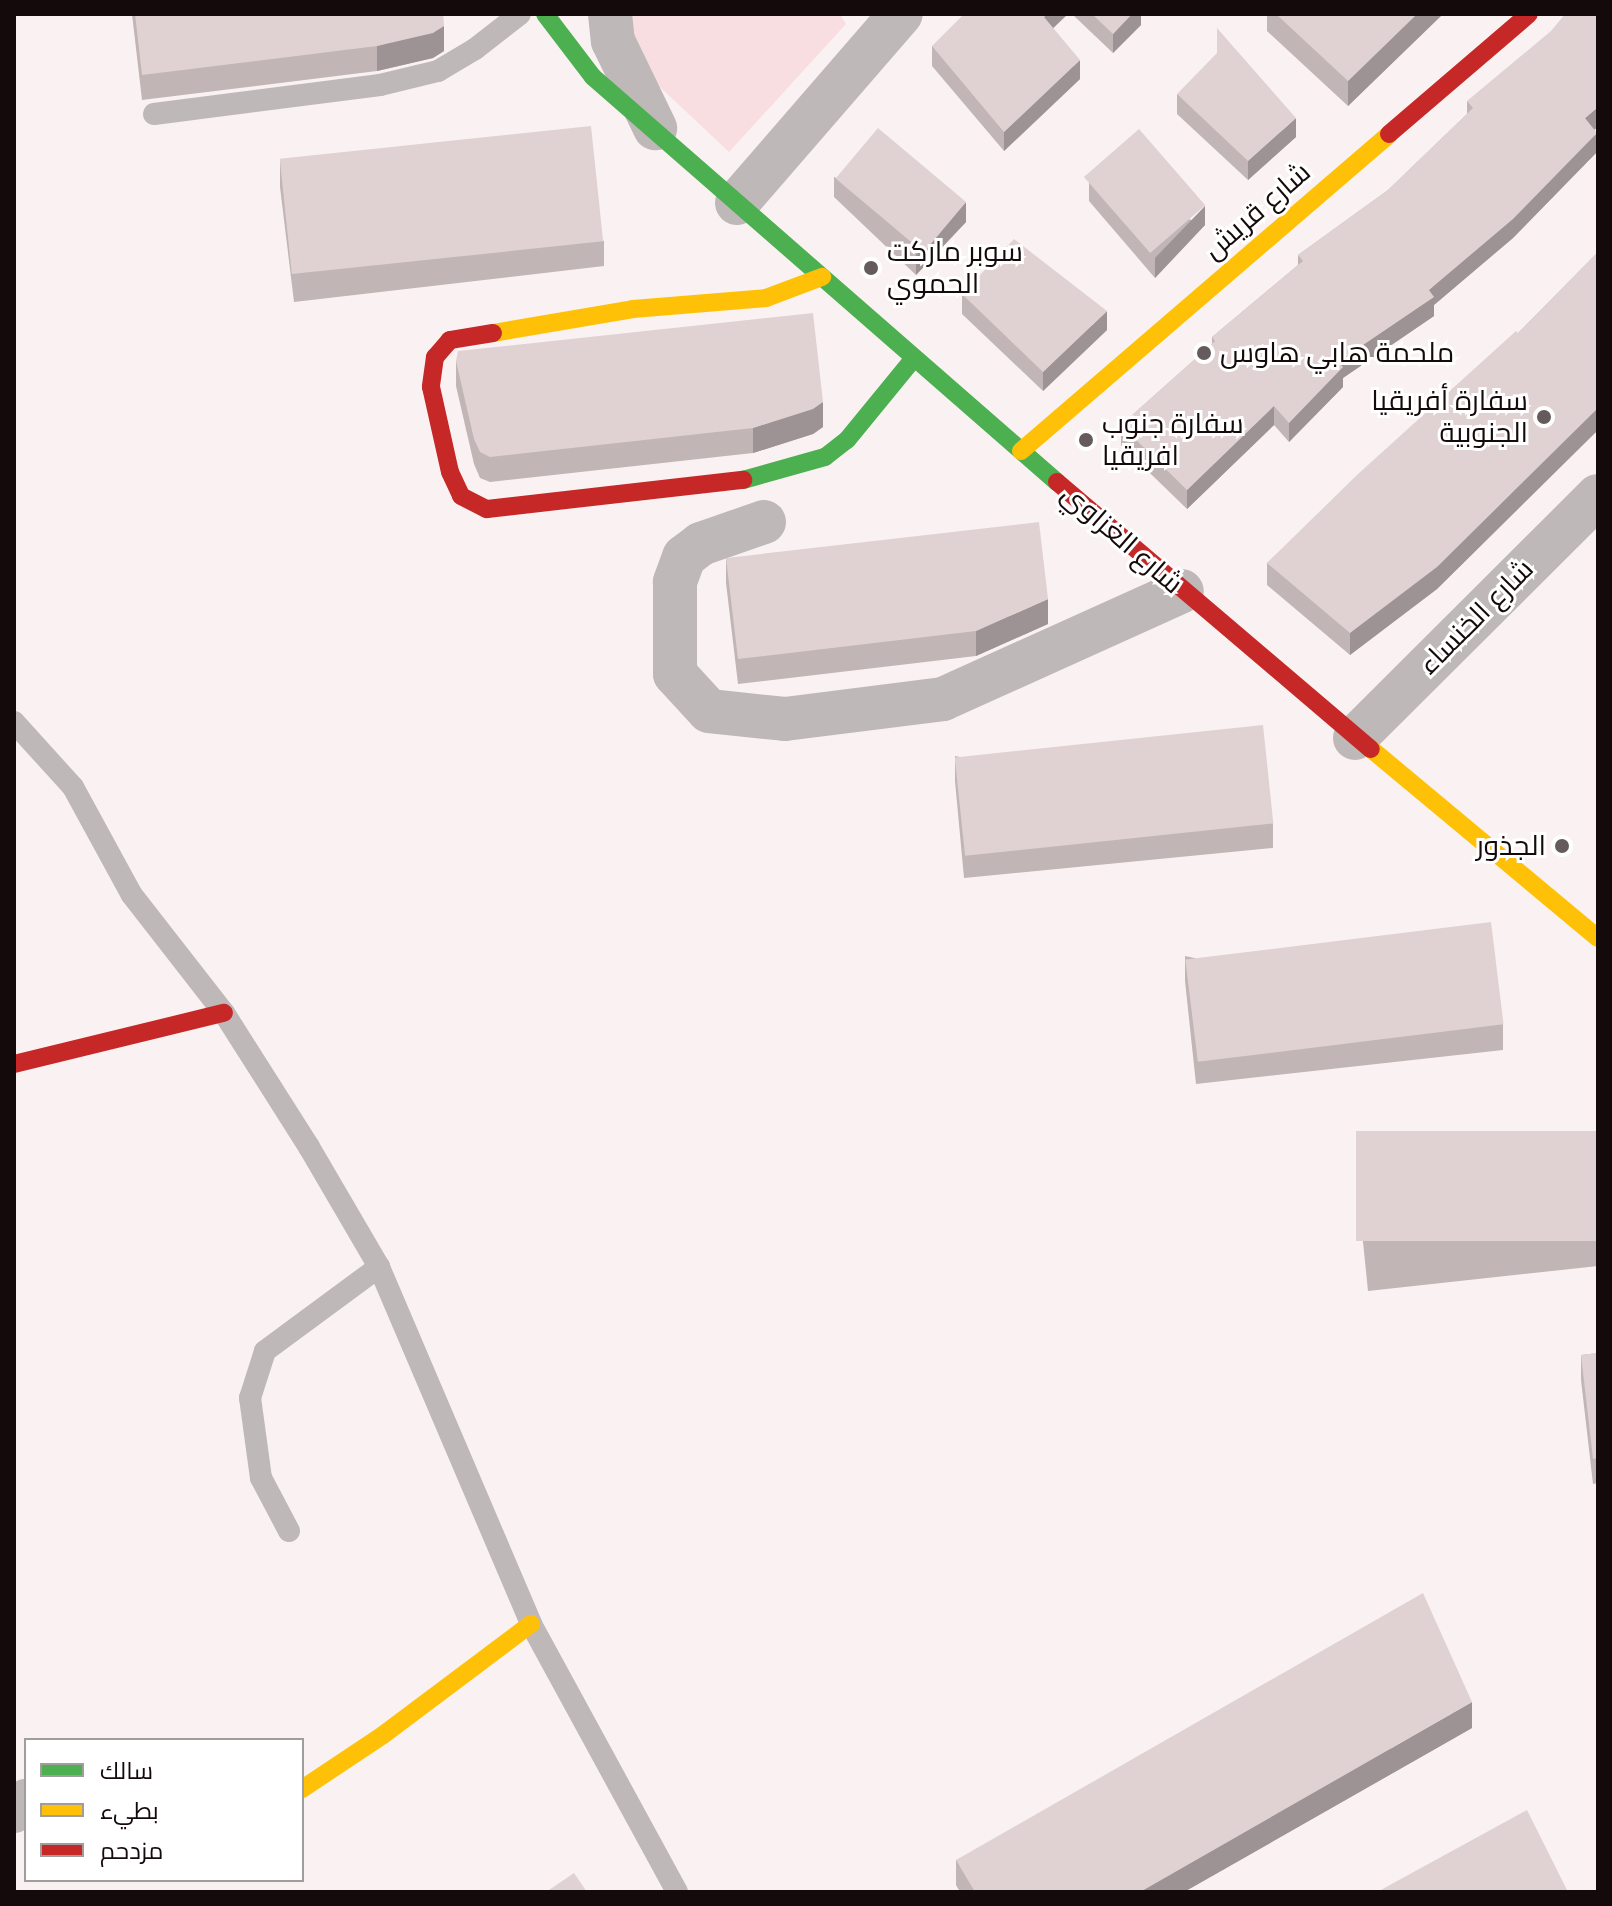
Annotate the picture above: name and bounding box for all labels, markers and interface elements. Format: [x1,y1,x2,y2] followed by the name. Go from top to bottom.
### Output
[1197,155,1317,267] street label: شارع قريش
[887,235,1023,301] place label: سوبر ماركت الحموي
[862,259,880,277] marker: سوبر ماركت الحموي
[1220,336,1454,370] place label: ملحمة هابي هاوس
[1195,344,1213,362] marker: ملحمة هابي هاوس
[1371,384,1528,450] place label: سفارة أفريقيا الجنوبية
[1102,407,1244,473] place label: سفارة جنوب افريقيا
[1535,408,1553,426] marker: سفارة أفريقيا الجنوبية
[1077,431,1095,449] marker: سفارة جنوب افريقيا
[1054,477,1190,601] street label: شارع الغزاوي
[1412,553,1540,681] street label: شارع الخنساء
[1476,829,1546,863] place label: الجذور
[1553,837,1571,855] marker: الجذور
[24,1738,304,1882] legend
[100,1757,153,1785] text: سالك
[100,1797,159,1825] text: بطيء
[100,1837,163,1865] text: مزدحم

